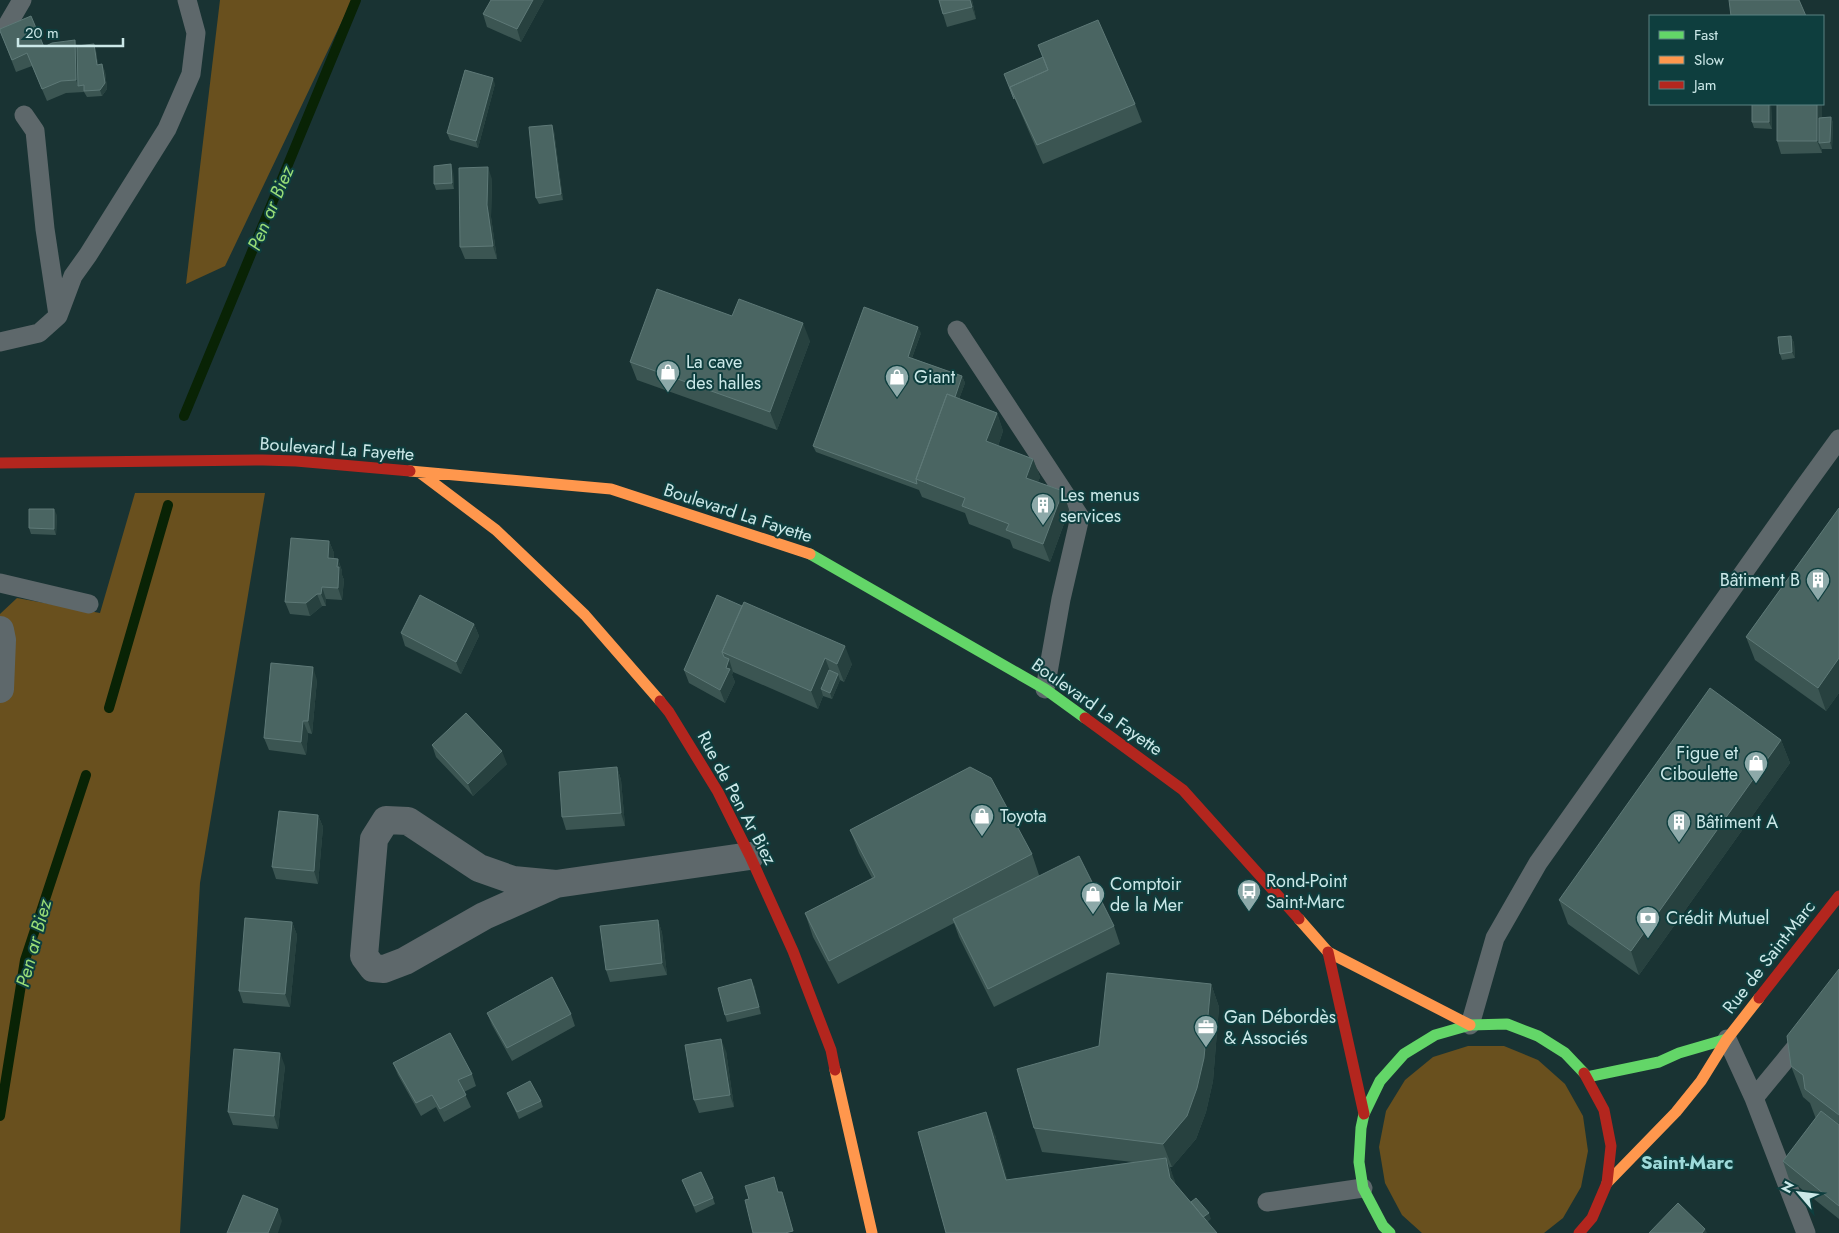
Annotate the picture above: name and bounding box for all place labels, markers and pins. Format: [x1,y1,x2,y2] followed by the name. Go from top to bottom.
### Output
[686,349,761,396] place label: La cave des halles
[655,359,681,393] shop icon: La cave des halles
[884,364,910,398] shop icon: Giant
[914,364,956,390] place label: Giant
[1060,482,1140,529] place label: Les menus services
[1030,492,1056,526] building icon: Les menus services
[1720,567,1800,593] place label: Bâtiment B
[1805,567,1831,601] building icon: Bâtiment B
[1660,740,1739,787] place label: Figue et Ciboulette
[1743,750,1769,784] shop icon: Figue et Ciboulette
[969,803,995,837] shop icon: Toyota
[1000,803,1047,829] place label: Toyota
[1666,809,1692,843] building icon: Bâtiment A
[1696,809,1778,835] place label: Bâtiment A
[1266,868,1348,915] place label: Rond-Point Saint-Marc
[1110,871,1184,918] place label: Comptoir de la Mer
[1236,878,1262,912] bus stop icon: Rond-Point Saint-Marc
[1080,881,1106,915] shop icon: Comptoir de la Mer
[1635,905,1661,939] bank icon: Crédit Mutuel
[1666,905,1769,931] place label: Crédit Mutuel
[1224,1004,1336,1051] place label: Gan Débordès & Associés
[1193,1014,1219,1048] office icon: Gan Débordès & Associés

